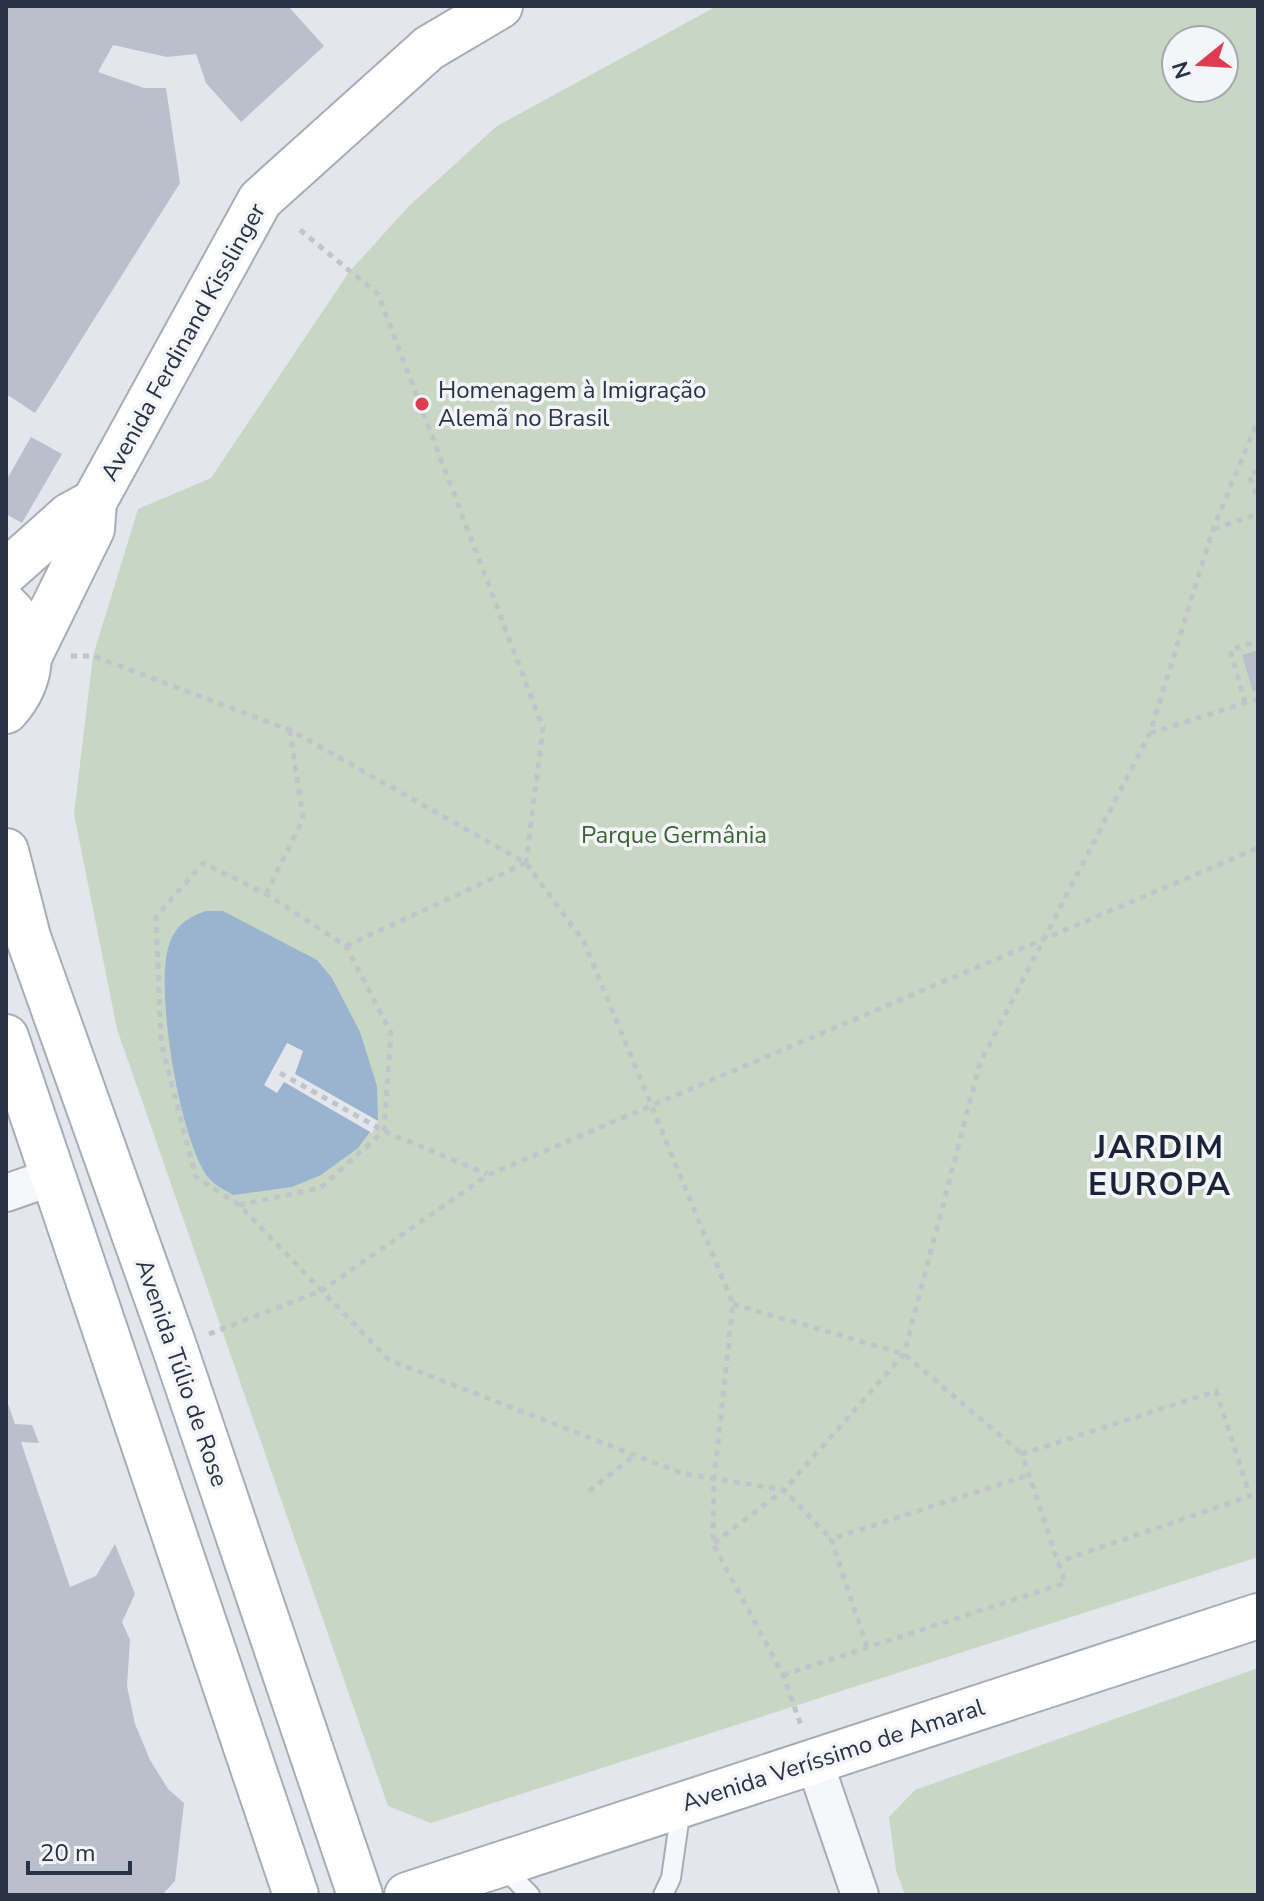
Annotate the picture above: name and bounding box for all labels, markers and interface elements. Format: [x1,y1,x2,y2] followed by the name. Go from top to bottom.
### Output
[1160,24,1240,104] north arrow
[1165,57,1199,82] text: N
[93,197,273,487] street label: Avenida Ferdinand Kisslinger
[438,374,706,434] place label: Homenagem à Imigração Alemã no Brasil
[413,395,431,413] marker: Homenagem à Imigração Alemã no Brasil
[581,819,767,851] park label: Parque Germânia
[1088,1126,1232,1206] district label: JARDIM EUROPA
[128,1255,236,1491] street label: Avenida Túlio de Rose
[677,1691,989,1819] street label: Avenida Veríssimo de Amaral
[28,1825,130,1875] scale bar
[40,1837,96,1869] text: 20 m

